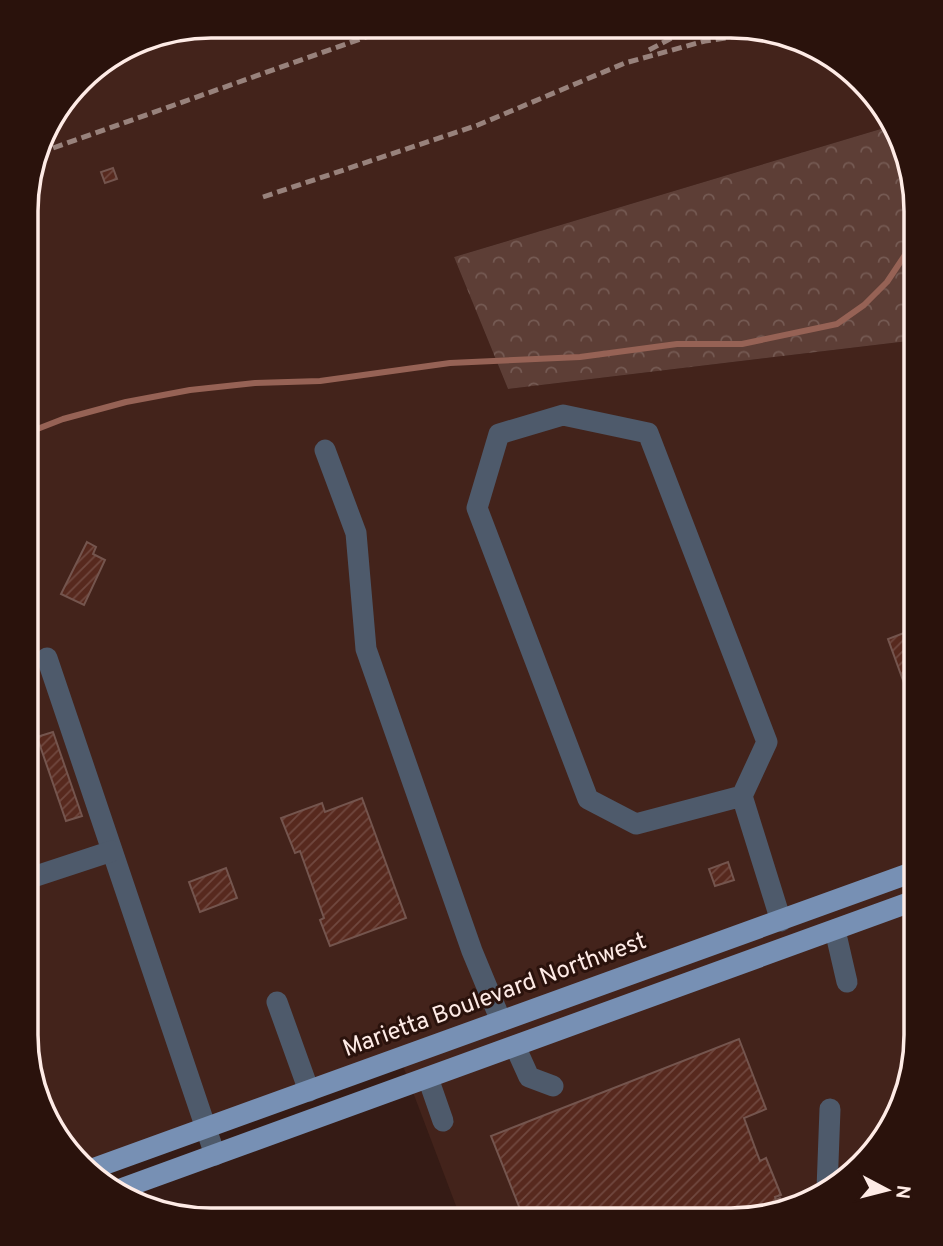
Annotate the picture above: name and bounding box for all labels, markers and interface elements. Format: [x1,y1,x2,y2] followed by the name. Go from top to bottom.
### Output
[339,927,651,1065] street label: Marietta Boulevard Northwest
[852,1155,922,1225] north arrow
[889,1184,915,1200] text: N

